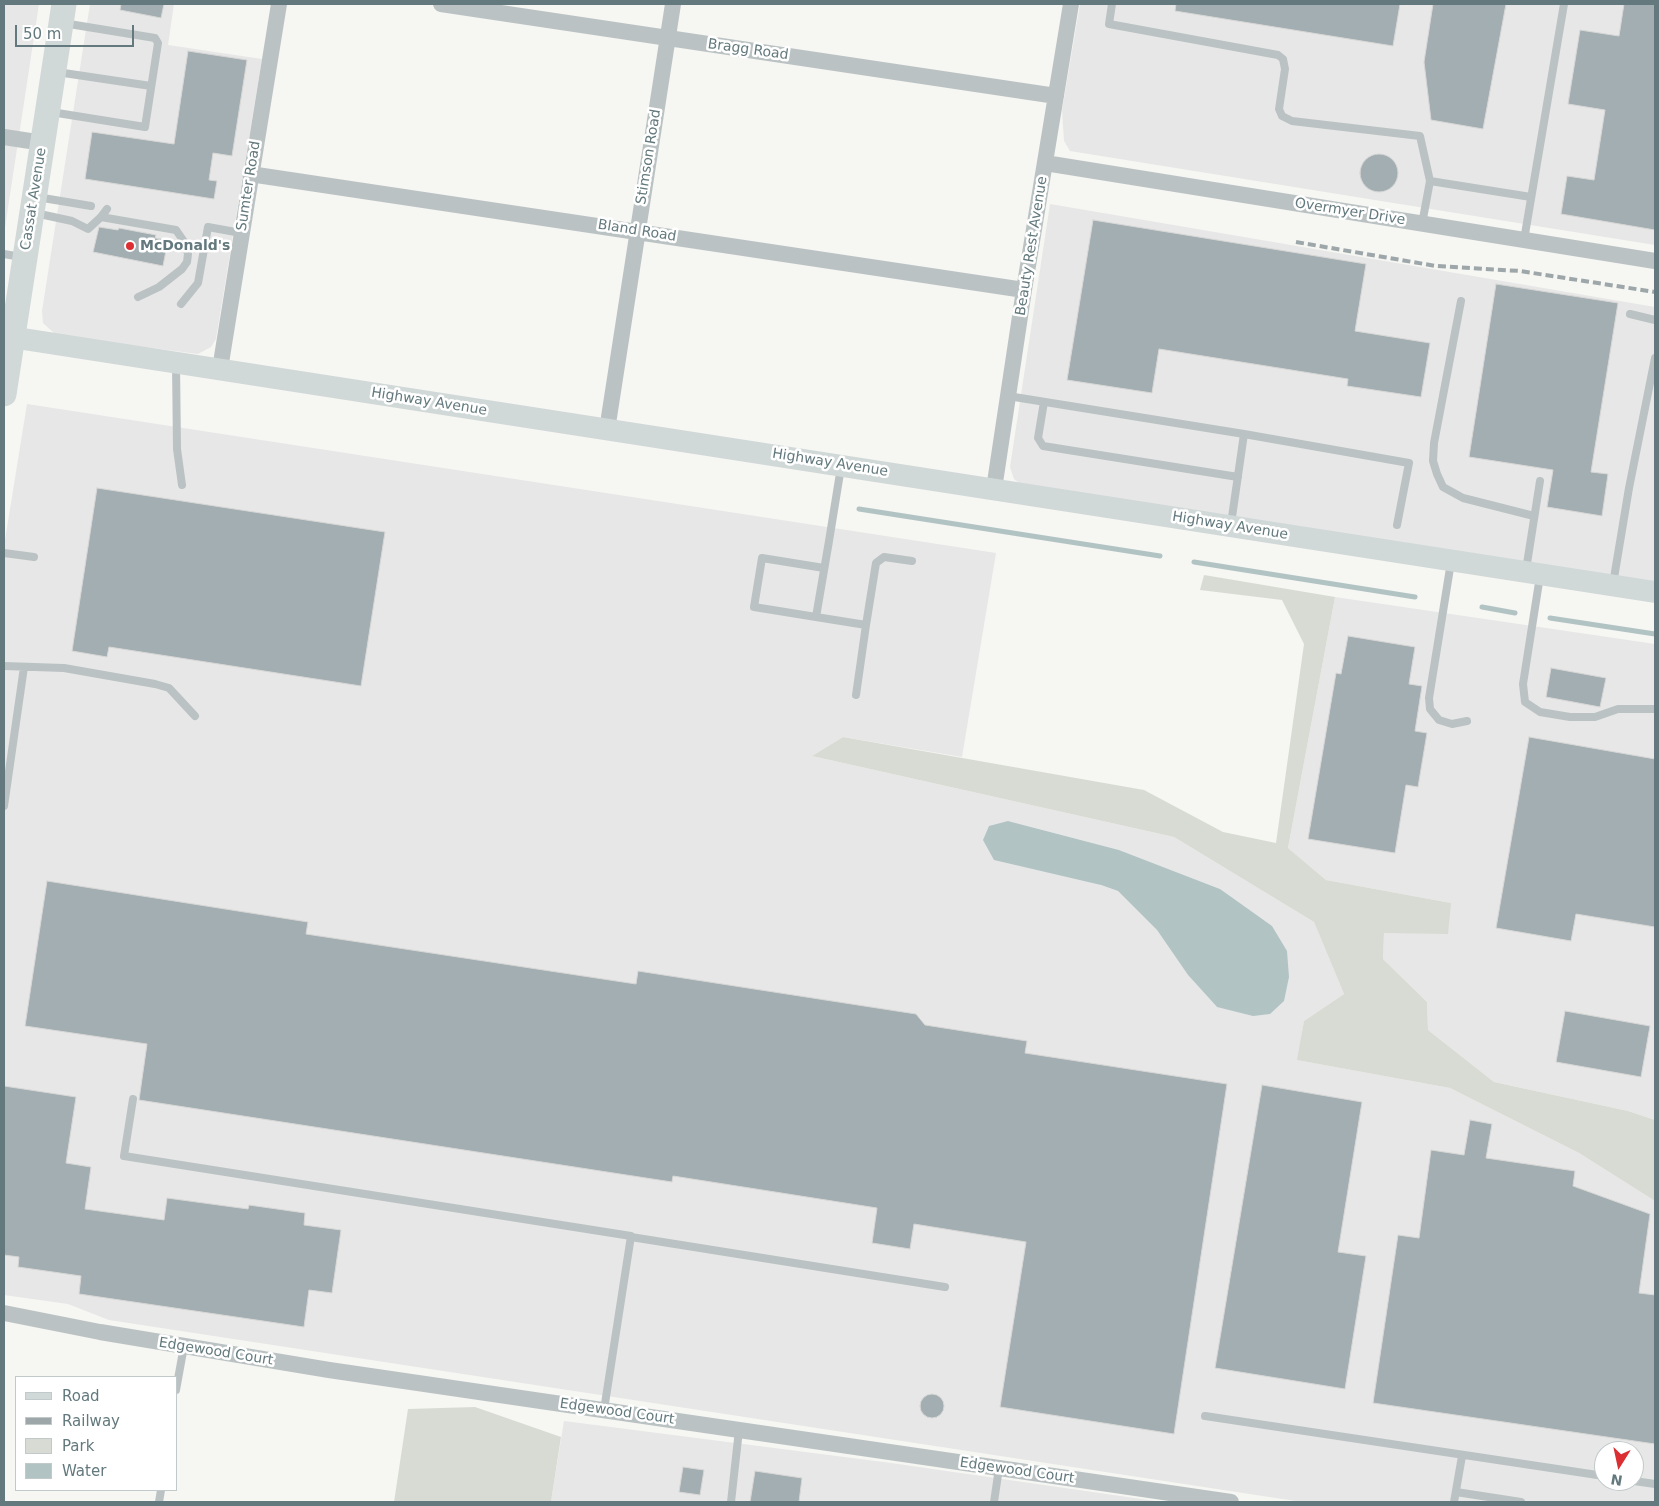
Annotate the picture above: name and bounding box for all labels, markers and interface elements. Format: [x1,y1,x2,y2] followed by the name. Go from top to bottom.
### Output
[18,15,136,47] scale bar
[23,25,61,43] text: 50 m
[707,36,789,64] street label: Bragg Road
[633,108,665,206] street label: Stimson Road
[234,140,264,232] street label: Sumter Road
[18,147,50,251] street label: Cassat Avenue
[1013,175,1051,317] street label: Beauty Rest Avenue
[1294,195,1406,229] street label: Overmyer Drive
[596,216,678,246] street label: Bland Road
[140,238,230,254] place label: McDonald's
[124,240,136,252] marker: McDonald's
[370,385,488,419] street label: Highway Avenue
[771,446,889,480] street label: Highway Avenue
[1171,509,1289,543] street label: Highway Avenue
[158,1335,274,1369] street label: Edgewood Court
[15,1376,178,1491] legend
[62,1387,100,1405] text: Road
[559,1396,675,1428] street label: Edgewood Court
[62,1412,120,1430] text: Railway
[62,1437,94,1455] text: Park
[1594,1441,1644,1491] north arrow
[959,1455,1075,1487] street label: Edgewood Court
[62,1462,106,1480] text: Water
[1609,1471,1624,1489] text: N

